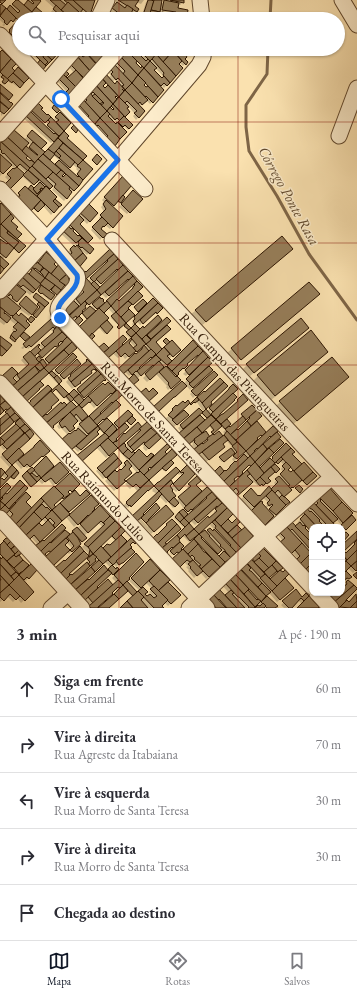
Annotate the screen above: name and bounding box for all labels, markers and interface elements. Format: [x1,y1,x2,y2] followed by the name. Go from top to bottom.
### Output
[12,12,345,56] search box
[26,23,48,45] icon: search
[58,25,140,44] text: Pesquisar aqui
[52,90,70,108] route start
[254,143,324,249] water label: Córrego Ponte Rasa
[51,309,69,327] route end
[176,309,295,435] street label: Rua Campo das Pitangueiras
[97,358,209,477] street label: Rua Morro de Santa Teresa
[58,447,150,545] street label: Rua Raimundo Lulio
[309,524,345,596] map controls
[309,524,345,560] button: locate
[309,560,345,596] button: layers
[16,623,57,645] text: 3 min
[278,626,341,643] text: A pé · 190 m
[54,671,143,690] text: Siga em frente
[16,678,38,700] icon: ahead
[316,680,341,697] text: 60 m
[54,690,115,707] text: Rua Gramal
[54,727,136,746] text: Vire à direita
[16,734,38,756] icon: right
[316,736,341,753] text: 70 m
[54,746,178,763] text: Rua Agreste da Itabaiana
[54,783,150,802] text: Vire à esquerda
[16,790,38,812] icon: left
[316,792,341,809] text: 30 m
[54,802,189,819] text: Rua Morro de Santa Teresa
[54,839,136,858] text: Vire à direita
[16,846,38,868] icon: right
[316,848,341,865] text: 30 m
[54,858,189,875] text: Rua Morro de Santa Teresa
[16,902,38,924] icon: arrive
[54,903,175,922] text: Chegada ao destino
[47,950,71,988] tab: Mapa
[165,950,190,988] tab: Rotas
[284,950,310,988] tab: Salvos

